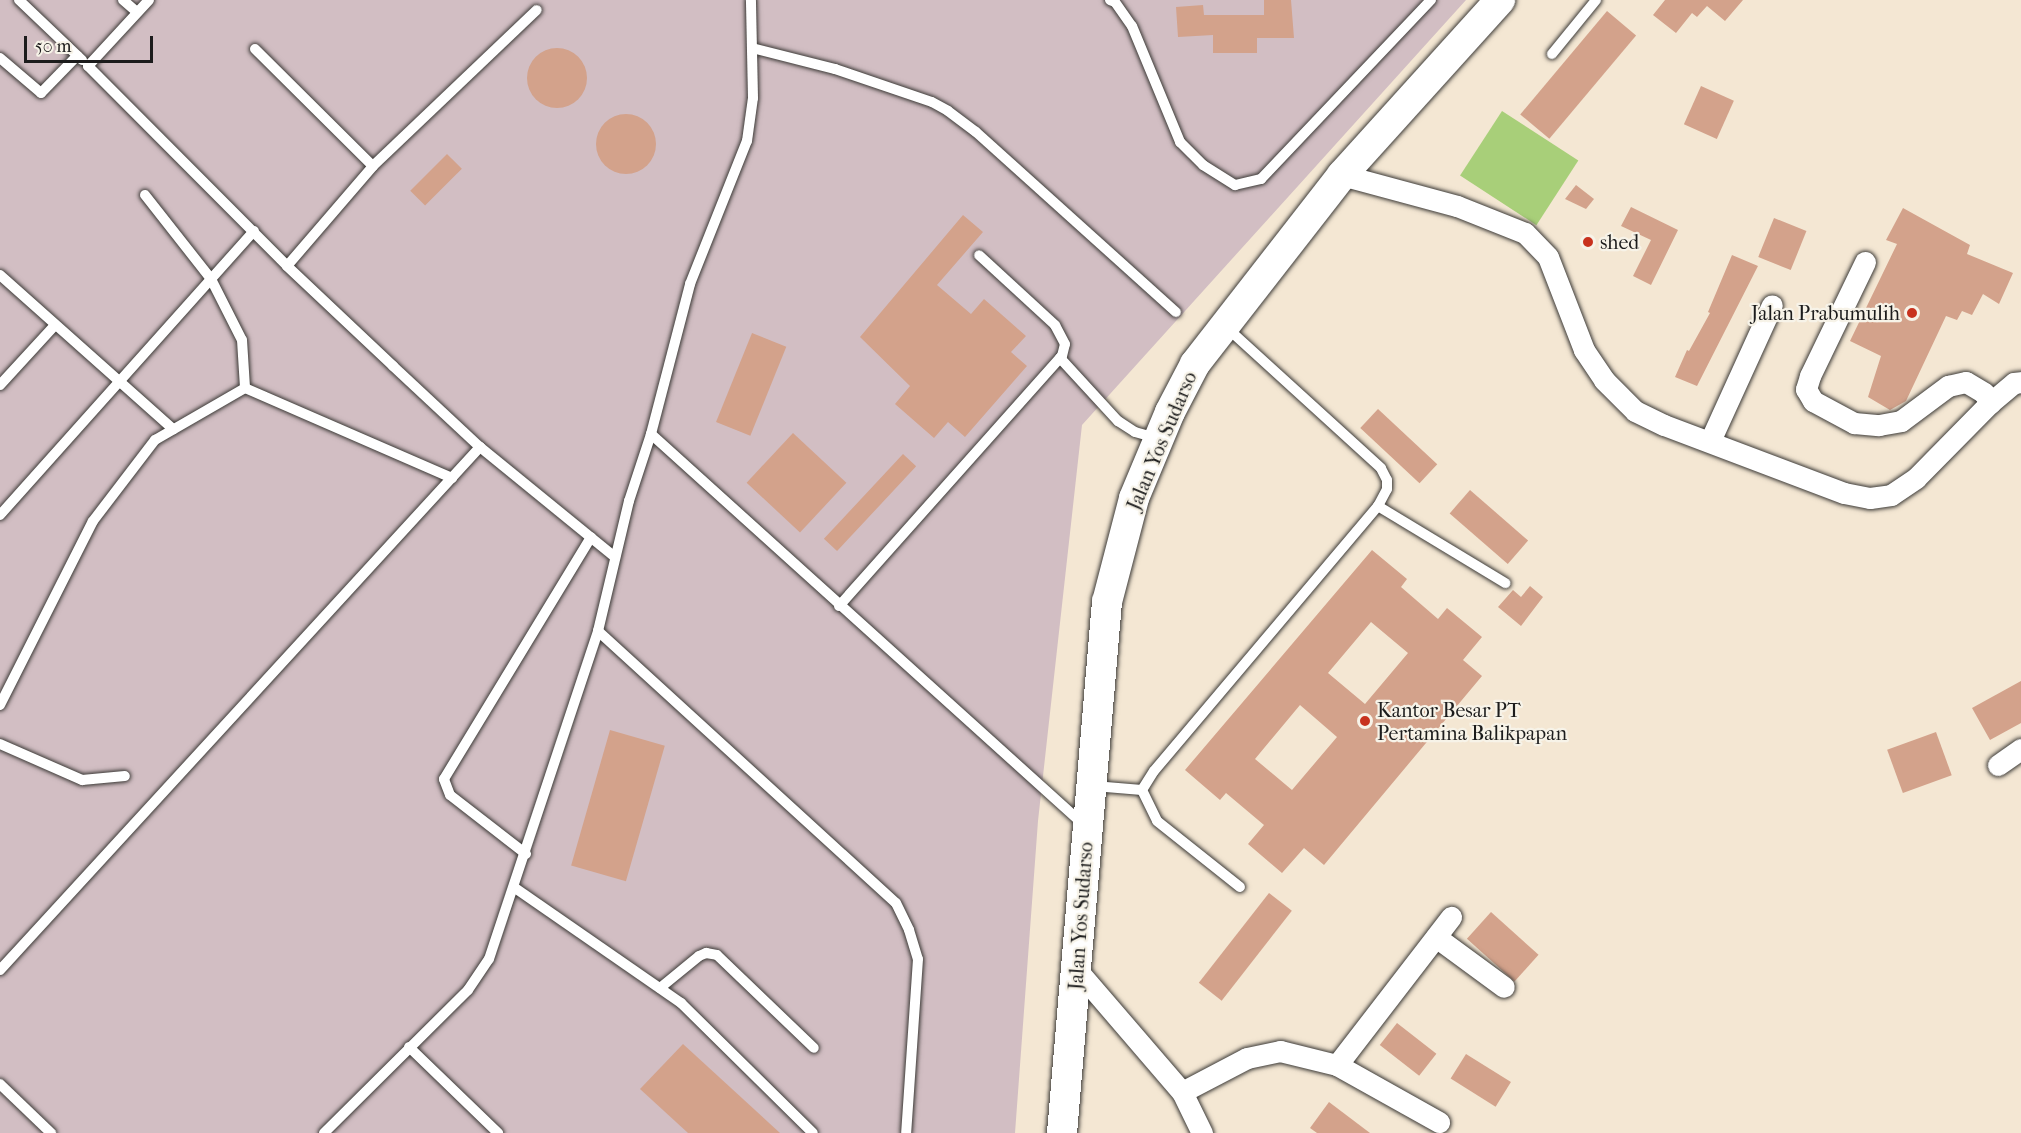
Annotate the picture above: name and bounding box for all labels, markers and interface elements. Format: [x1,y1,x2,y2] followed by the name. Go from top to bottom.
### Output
[27,24,156,62] scale bar
[35,36,71,57] text: 50 m
[1600,230,1639,254] place label: shed
[1581,235,1595,249] marker: shed
[1751,301,1900,325] place label: Jalan Prabumulih
[1905,306,1919,320] marker: Jalan Prabumulih
[1122,368,1202,514] street label: Jalan Yos Sudarso
[1377,698,1567,745] place label: Kantor Besar PT Pertamina Balikpapan
[1358,714,1372,728] marker: Kantor Besar PT Pertamina Balikpapan
[1064,841,1098,991] street label: Jalan Yos Sudarso

